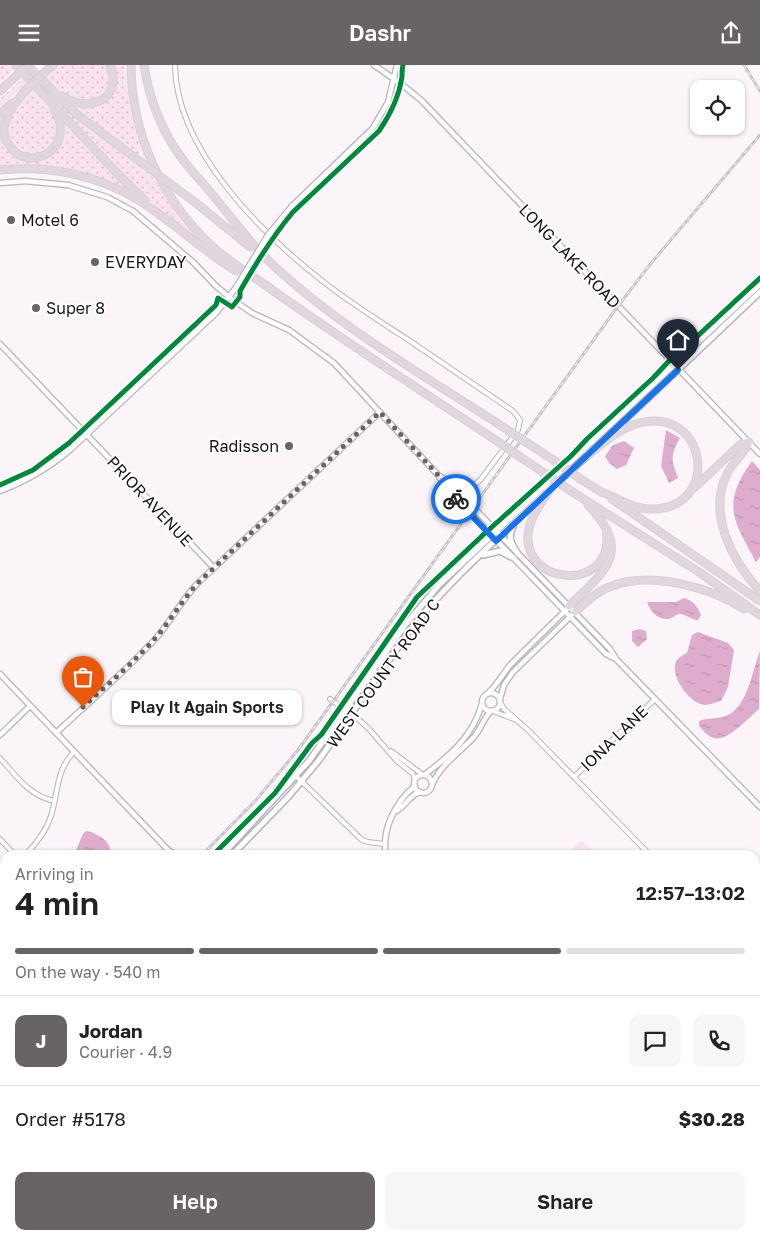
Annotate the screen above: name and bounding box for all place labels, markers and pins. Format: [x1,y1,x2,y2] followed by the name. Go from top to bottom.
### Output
[21,210,79,230] place label: Motel 6
[5,214,17,226] marker: Motel 6
[105,252,187,272] place label: EVERYDAY
[89,256,101,268] marker: EVERYDAY
[46,298,105,318] place label: Super 8
[30,302,42,314] marker: Super 8
[657,319,699,370] pin
[209,436,279,456] place label: Radisson
[283,440,295,452] marker: Radisson
[62,656,104,707] pin
[113,689,303,725] callout: Play It Again Sports

